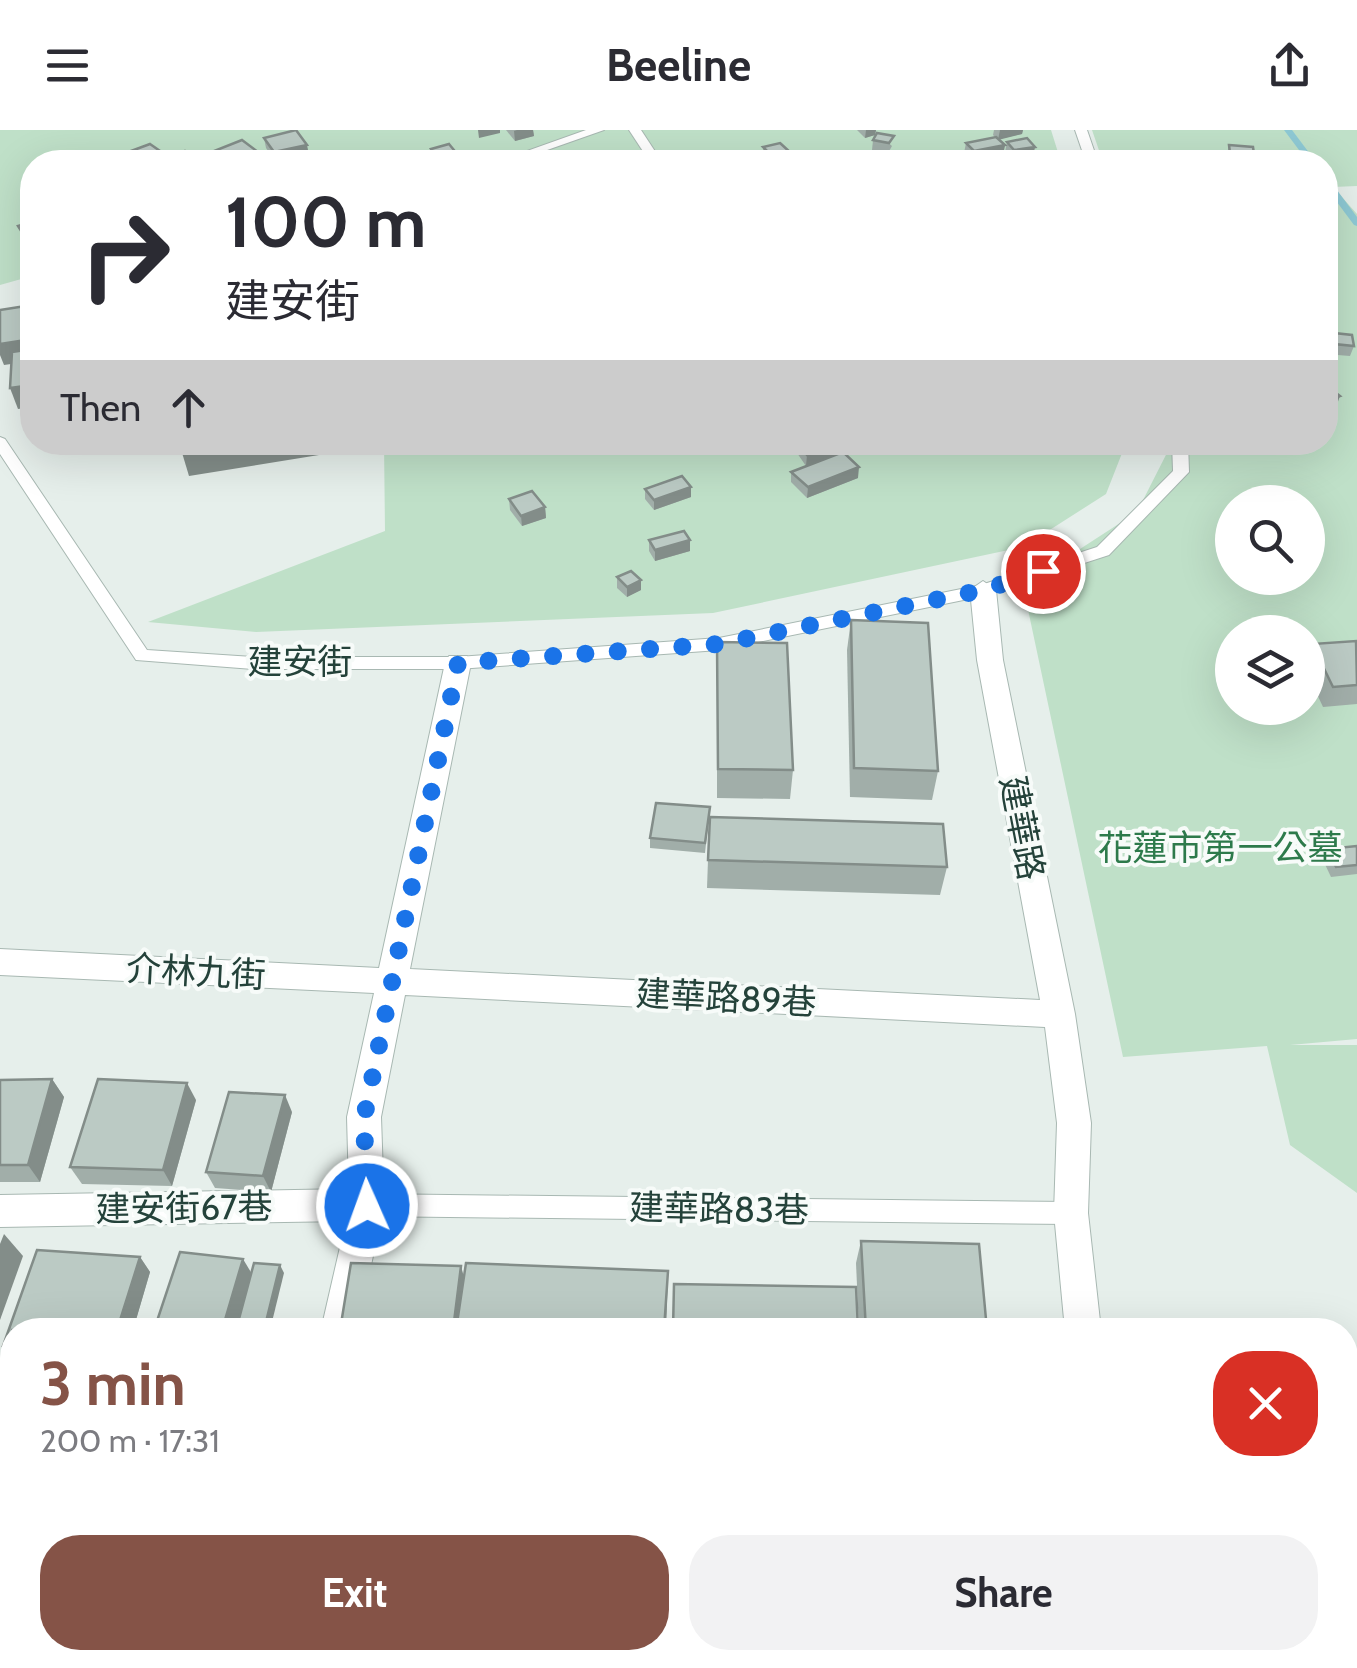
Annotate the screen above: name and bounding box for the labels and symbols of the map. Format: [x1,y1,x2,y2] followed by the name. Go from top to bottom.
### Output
[1001,529,1086,614] pin
[247,640,353,683] street label: 建安街
[991,772,1054,884] street label: 建華路
[1097,826,1343,869] park label: 花蓮市第一公墓
[125,946,267,997] street label: 介林九街
[634,971,818,1024] street label: 建華路89巷
[315,1154,419,1258] position arrow
[95,1184,273,1231] street label: 建安街67巷
[629,1185,809,1232] street label: 建華路83巷

